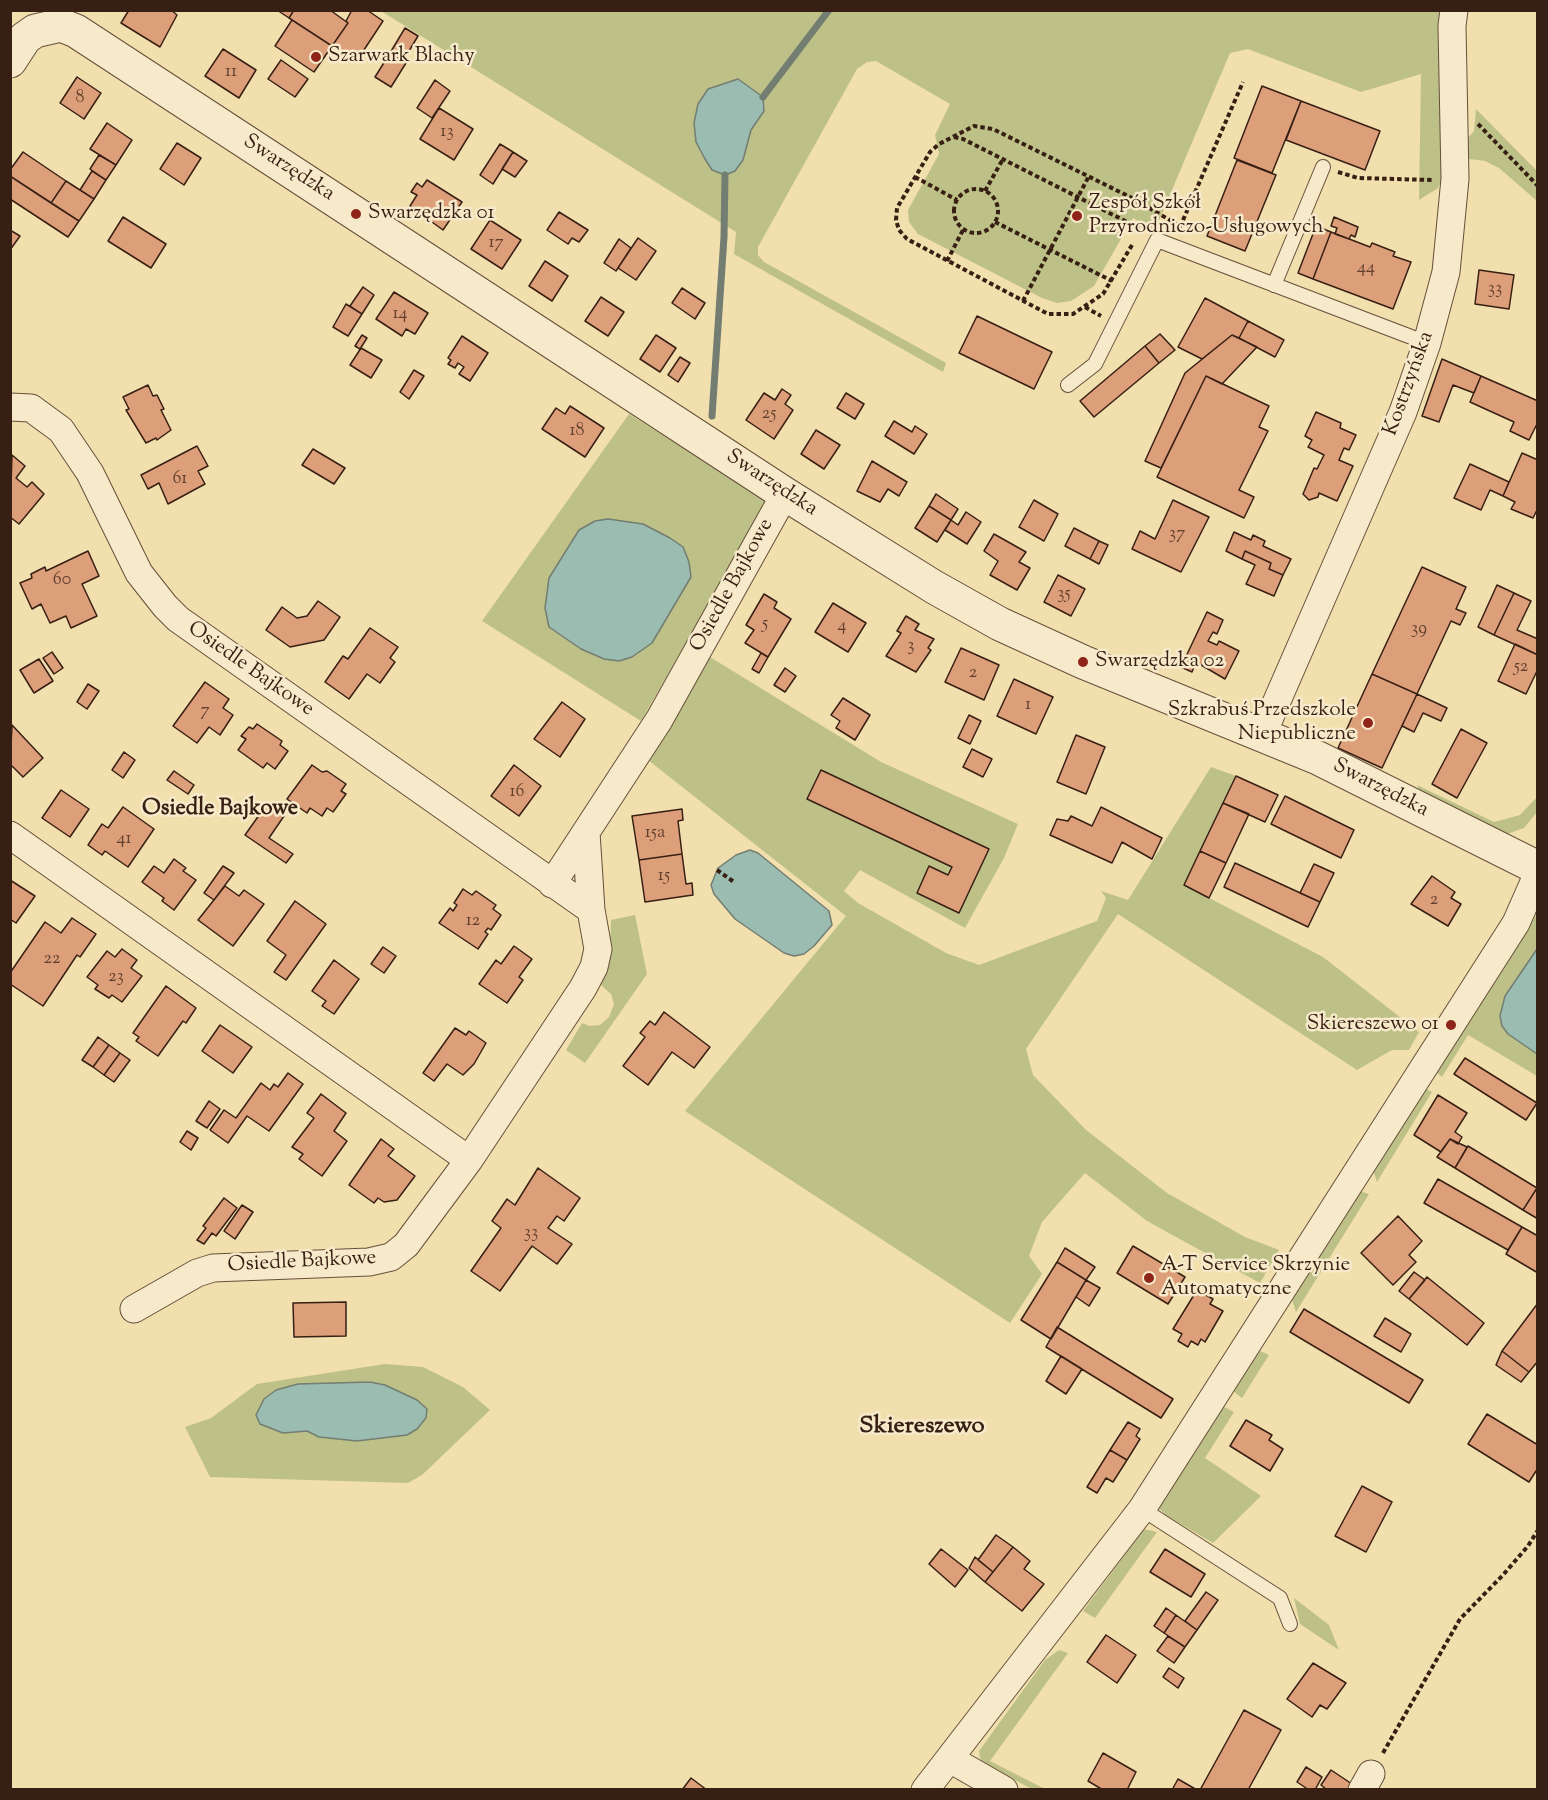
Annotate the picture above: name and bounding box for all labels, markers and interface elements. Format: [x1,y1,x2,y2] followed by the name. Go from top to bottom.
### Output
[328,44,475,70] place label: Szarwark Blachy
[309,50,323,64] marker: Szarwark Blachy
[225,62,237,84] house number: 11
[76,88,84,110] house number: 8
[440,122,454,144] house number: 13
[237,130,339,208] street label: Swarzędzka
[1089,191,1324,241] place label: Zespół Szkół Przyrodniczo-Usługowych
[368,201,495,227] place label: Swarzędzka 01
[349,207,363,221] marker: Swarzędzka 01
[1070,209,1084,223] marker: Zespół Szkół Przyrodniczo-Usługowych
[488,233,504,255] house number: 17
[1357,258,1375,280] house number: 44
[1488,279,1502,301] house number: 33
[392,304,408,326] house number: 14
[1379,328,1441,440] street label: Kostrzyńska
[762,404,776,426] house number: 25
[569,421,585,443] house number: 18
[720,445,822,523] street label: Swarzędzka
[173,469,187,491] house number: 61
[686,515,780,657] street label: Osiedle Bajkowe
[1169,524,1185,546] house number: 37
[53,570,71,592] house number: 60
[1057,584,1071,606] house number: 35
[762,614,768,636] house number: 5
[837,616,847,638] house number: 4
[182,617,318,723] street label: Osiedle Bajkowe
[1411,619,1427,641] house number: 39
[907,636,915,658] house number: 3
[1095,649,1224,675] place label: Swarzędzka 02
[1076,655,1090,669] marker: Swarzędzka 02
[1514,657,1528,679] house number: 52
[969,663,977,685] house number: 2
[1025,695,1031,717] house number: 1
[1168,698,1356,748] place label: Szkrabuś Przedszkole Niepubliczne
[200,701,210,723] house number: 7
[1361,716,1375,730] marker: Szkrabuś Przedszkole Niepubliczne
[1328,754,1432,824] street label: Swarzędzka
[509,782,525,804] house number: 16
[142,797,298,823] district label: Osiedle Bajkowe
[645,823,665,845] house number: 15a
[116,829,132,851] house number: 41
[658,866,670,888] house number: 15
[1430,890,1438,912] house number: 2
[466,911,480,933] house number: 12
[44,949,60,971] house number: 22
[108,967,124,989] house number: 23
[1307,1012,1439,1038] place label: Skiereszewo 01
[1444,1018,1458,1032] marker: Skiereszewo 01
[524,1223,538,1245] house number: 33
[227,1247,377,1279] street label: Osiedle Bajkowe
[1161,1253,1350,1303] place label: A-T Service Skrzynie Automatyczne
[1142,1271,1156,1285] marker: A-T Service Skrzynie Automatyczne
[859,1414,985,1442] district label: Skiereszewo

